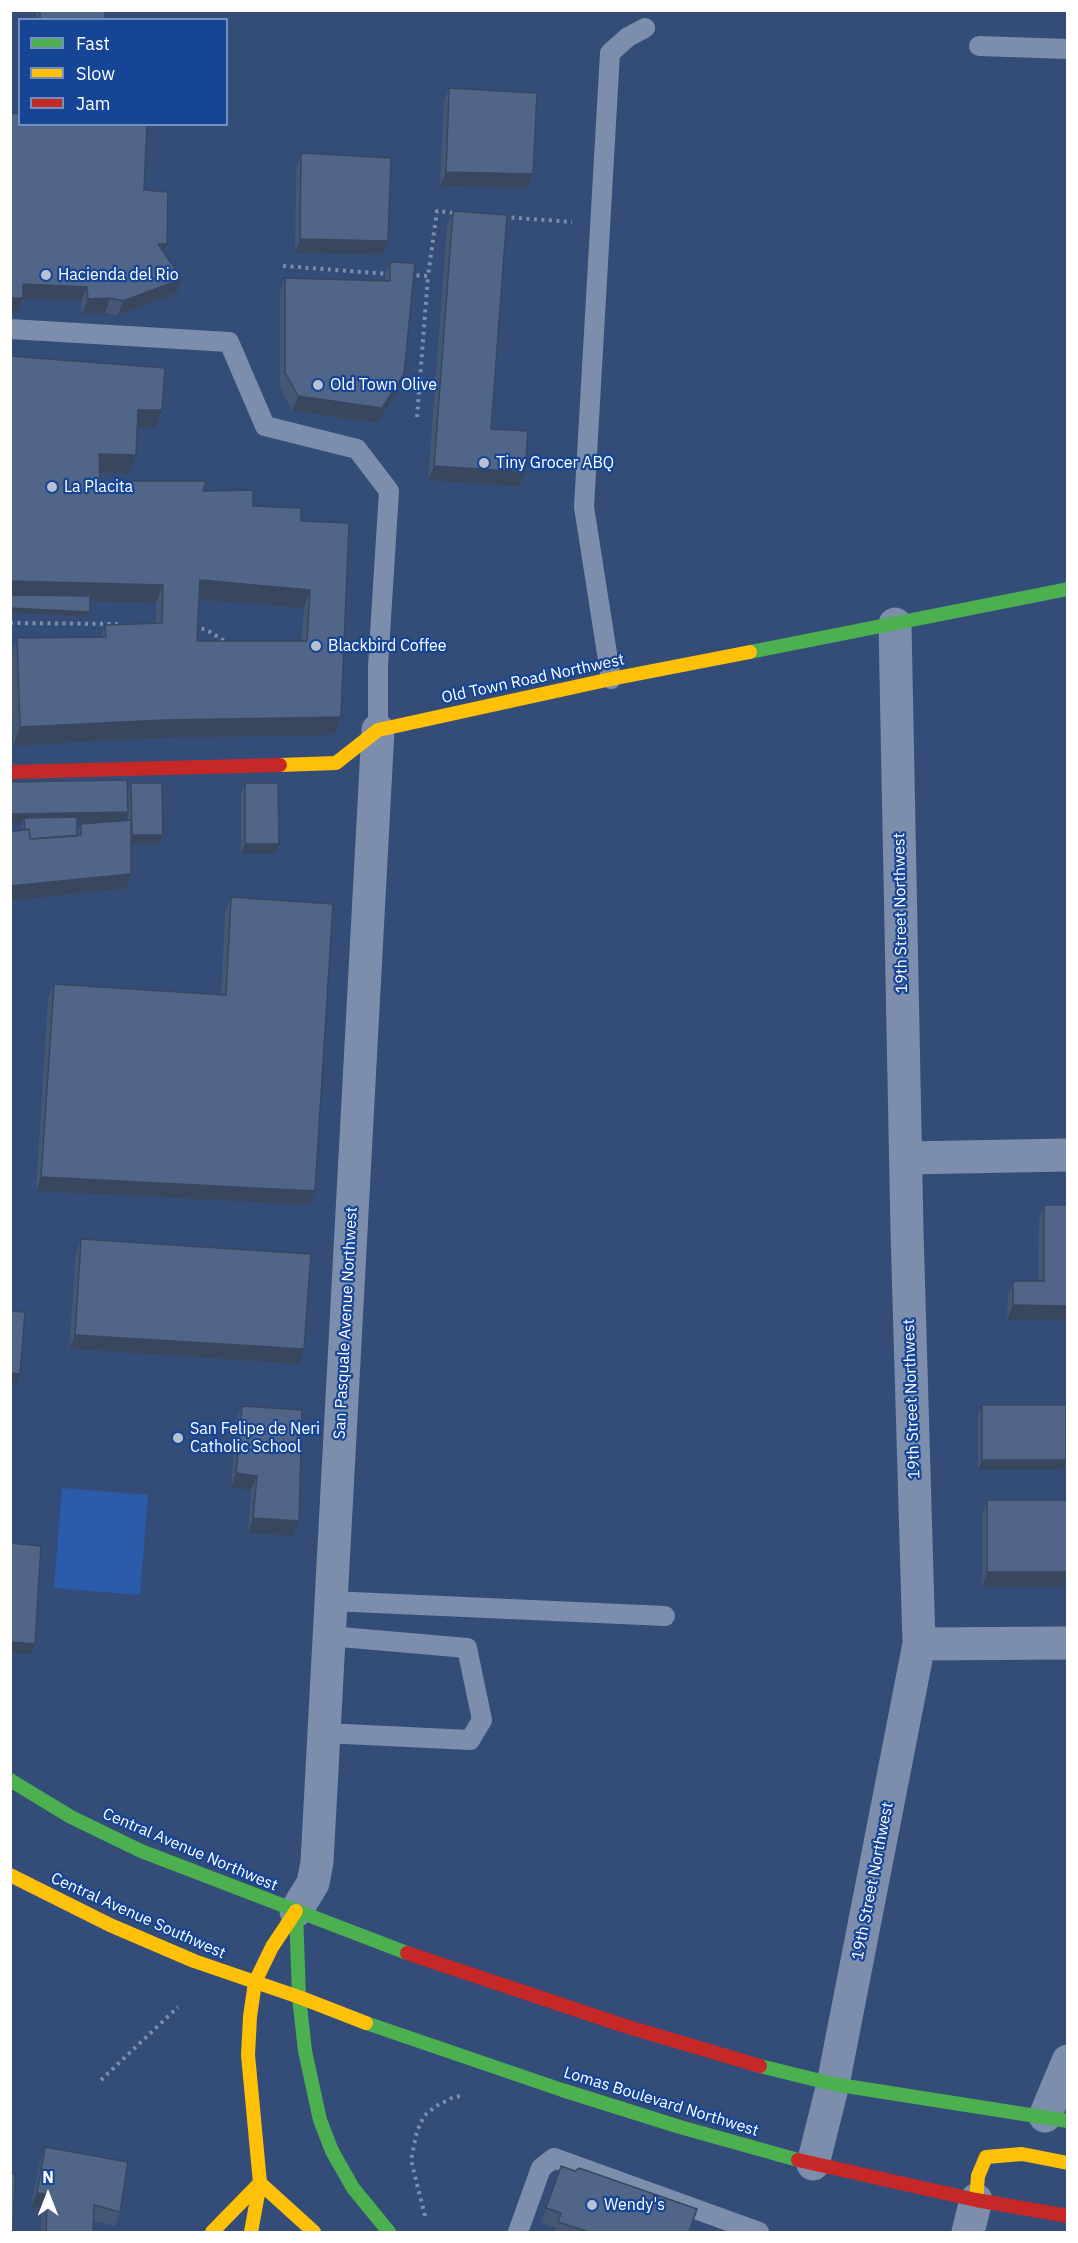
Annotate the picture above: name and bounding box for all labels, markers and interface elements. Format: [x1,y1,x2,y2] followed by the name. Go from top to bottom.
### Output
[18,18,228,126] legend
[76,32,110,55] text: Fast
[76,62,115,85] text: Slow
[76,92,111,115] text: Jam
[58,265,179,285] place label: Hacienda del Rio
[39,268,53,282] marker: Hacienda del Rio
[330,375,437,395] place label: Old Town Olive
[311,378,325,392] marker: Old Town Olive
[496,453,614,473] place label: Tiny Grocer ABQ
[477,456,491,470] marker: Tiny Grocer ABQ
[64,477,133,497] place label: La Placita
[45,480,59,494] marker: La Placita
[328,636,447,656] place label: Blackbird Coffee
[309,639,323,653] marker: Blackbird Coffee
[440,650,626,708] street label: Old Town Road Northwest
[890,833,912,993] street label: 19th Street Northwest
[330,1206,362,1440] street label: San Pasquale Avenue Northwest
[900,1318,924,1480] street label: 19th Street Northwest
[190,1419,320,1457] place label: San Felipe de Neri Catholic School
[171,1431,185,1445] marker: San Felipe de Neri Catholic School
[848,1800,898,1962] street label: 19th Street Northwest
[100,1804,280,1896] street label: Central Avenue Northwest
[48,1869,228,1963] street label: Central Avenue Southwest
[561,2063,761,2141] street label: Lomas Boulevard Northwest
[18,2165,78,2225] north arrow
[42,2167,54,2187] text: N
[604,2195,665,2215] place label: Wendy's
[585,2198,599,2212] marker: Wendy's

